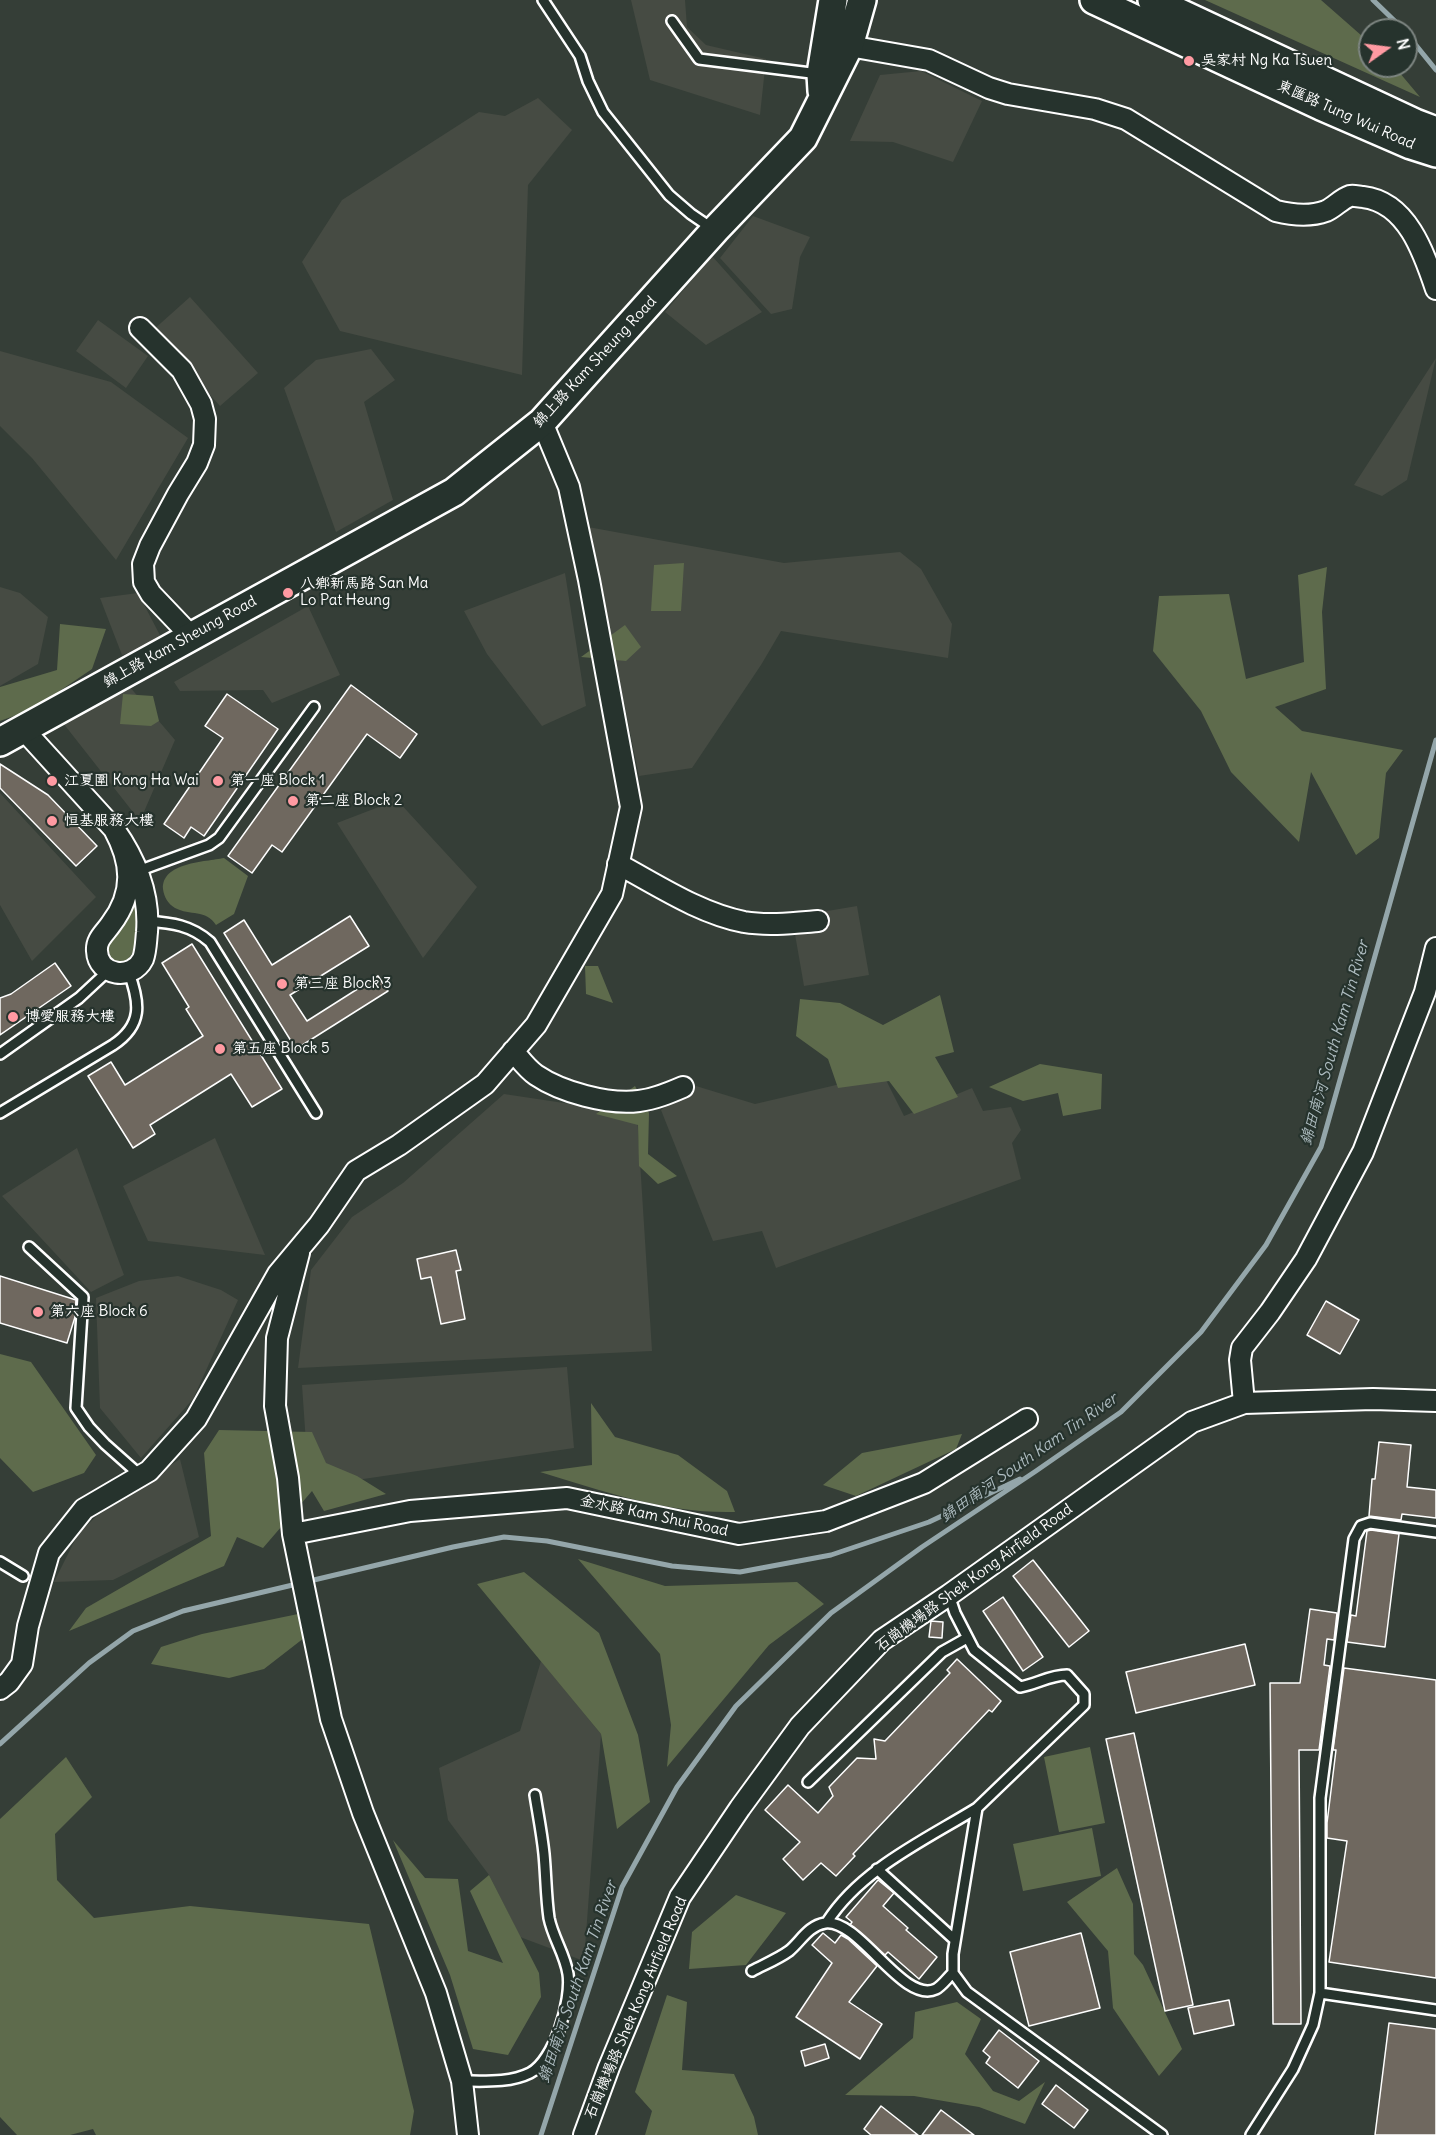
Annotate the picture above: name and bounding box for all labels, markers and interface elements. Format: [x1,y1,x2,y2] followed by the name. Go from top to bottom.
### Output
[1358,18,1418,78] north arrow
[1392,36,1415,52] text: N
[1201,52,1332,70] place label: 吳家村 Ng Ka Tsuen
[1182,54,1196,68] marker: 吳家村 Ng Ka Tsuen
[1274,76,1418,154] street label: 東匯路 Tung Wui Road
[530,293,660,431] street label: 錦上路 Kam Sheung Road
[300,575,428,610] place label: 八鄉新馬路 San Ma Lo Pat Heung
[281,586,295,600] marker: 八鄉新馬路 San Ma Lo Pat Heung
[100,592,260,692] street label: 錦上路 Kam Sheung Road
[64,772,199,790] place label: 江夏圍 Kong Ha Wai
[230,772,325,790] place label: 第一座 Block 1
[45,774,59,788] marker: 江夏圍 Kong Ha Wai
[211,774,225,788] marker: 第一座 Block 1
[305,792,402,810] place label: 第二座 Block 2
[286,794,300,808] marker: 第二座 Block 2
[64,812,154,830] place label: 恒基服務大樓
[45,814,59,828] marker: 恒基服務大樓
[1297,938,1373,1148] water label: 錦田南河 South Kam Tin River
[294,975,392,993] place label: 第三座 Block 3
[275,977,289,991] marker: 第三座 Block 3
[25,1008,115,1026] place label: 博愛服務大樓
[6,1010,20,1024] marker: 博愛服務大樓
[232,1040,330,1058] place label: 第五座 Block 5
[213,1042,227,1056] marker: 第五座 Block 5
[50,1303,148,1321] place label: 第六座 Block 6
[31,1305,45,1319] marker: 第六座 Block 6
[937,1389,1121,1527] water label: 錦田南河 South Kam Tin River
[578,1492,730,1540] street label: 金水路 Kam Shui Road
[872,1500,1076,1656] street label: 石崗機場路 Shek Kong Airfield Road
[534,1879,622,2085] water label: 錦田南河 South Kam Tin River
[581,1894,691,2122] street label: 石崗機場路 Shek Kong Airfield Road

